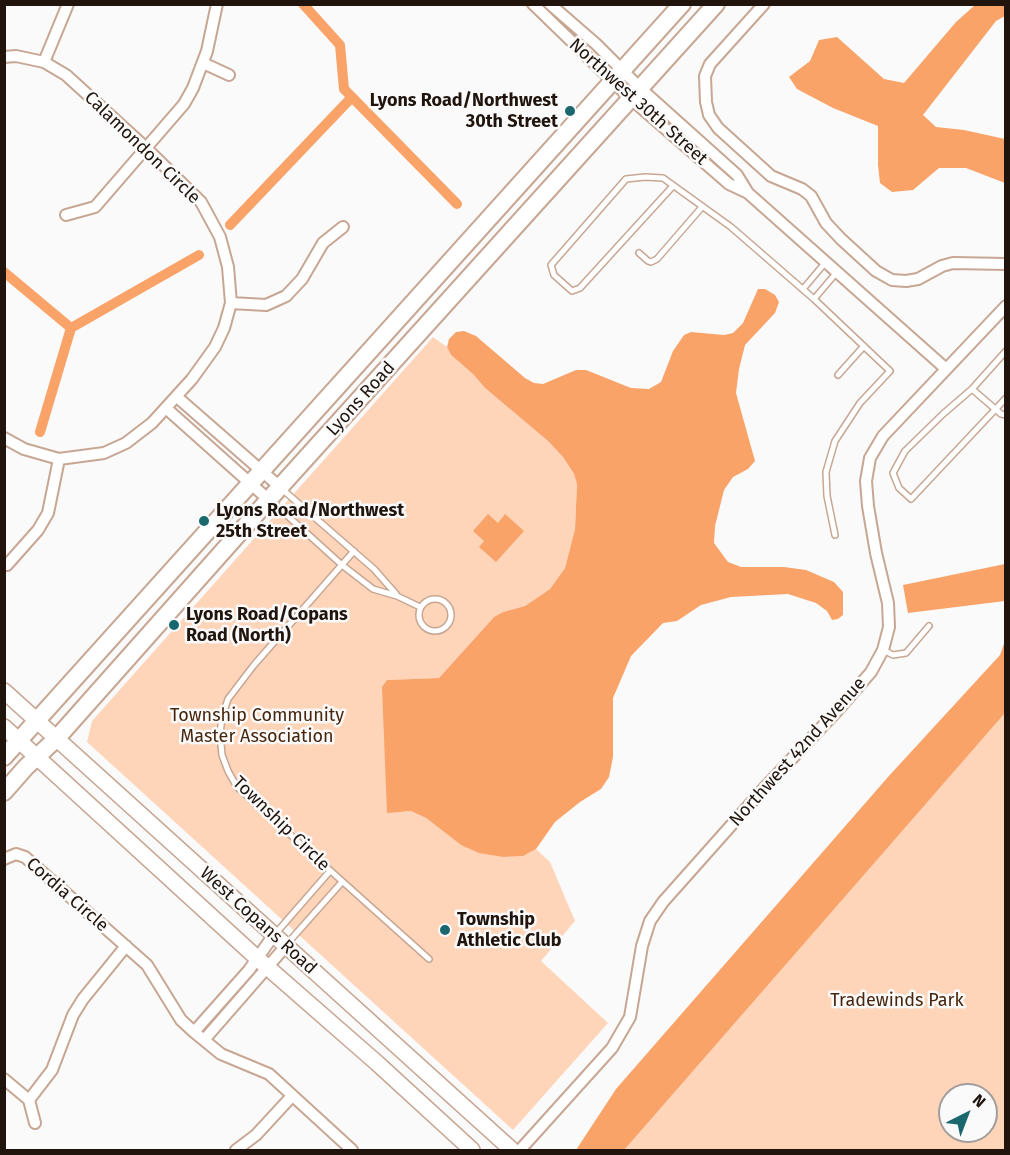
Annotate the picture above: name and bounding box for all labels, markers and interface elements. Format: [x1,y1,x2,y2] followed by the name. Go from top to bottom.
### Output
[564,34,712,170] street label: Northwest 30th Street
[80,87,204,209] street label: Calamondon Circle
[370,90,558,132] place label: Lyons Road/Northwest 30th Street
[563,104,577,118] marker: Lyons Road/Northwest 30th Street
[322,357,400,441] street label: Lyons Road
[216,500,404,542] place label: Lyons Road/Northwest 25th Street
[197,514,211,528] marker: Lyons Road/Northwest 25th Street
[186,604,348,646] place label: Lyons Road/Copans Road (North)
[167,618,181,632] marker: Lyons Road/Copans Road (North)
[725,673,871,831] street label: Northwest 42nd Avenue
[170,705,344,748] park label: Township Community Master Association
[228,772,334,876] street label: Township Circle
[21,853,113,937] street label: Cordia Circle
[195,863,321,979] street label: West Copans Road
[457,909,562,952] place label: Township Athletic Club
[438,923,452,937] marker: Township Athletic Club
[830,990,964,1012] park label: Tradewinds Park
[938,1083,998,1143] north arrow
[969,1090,989,1111] text: N

